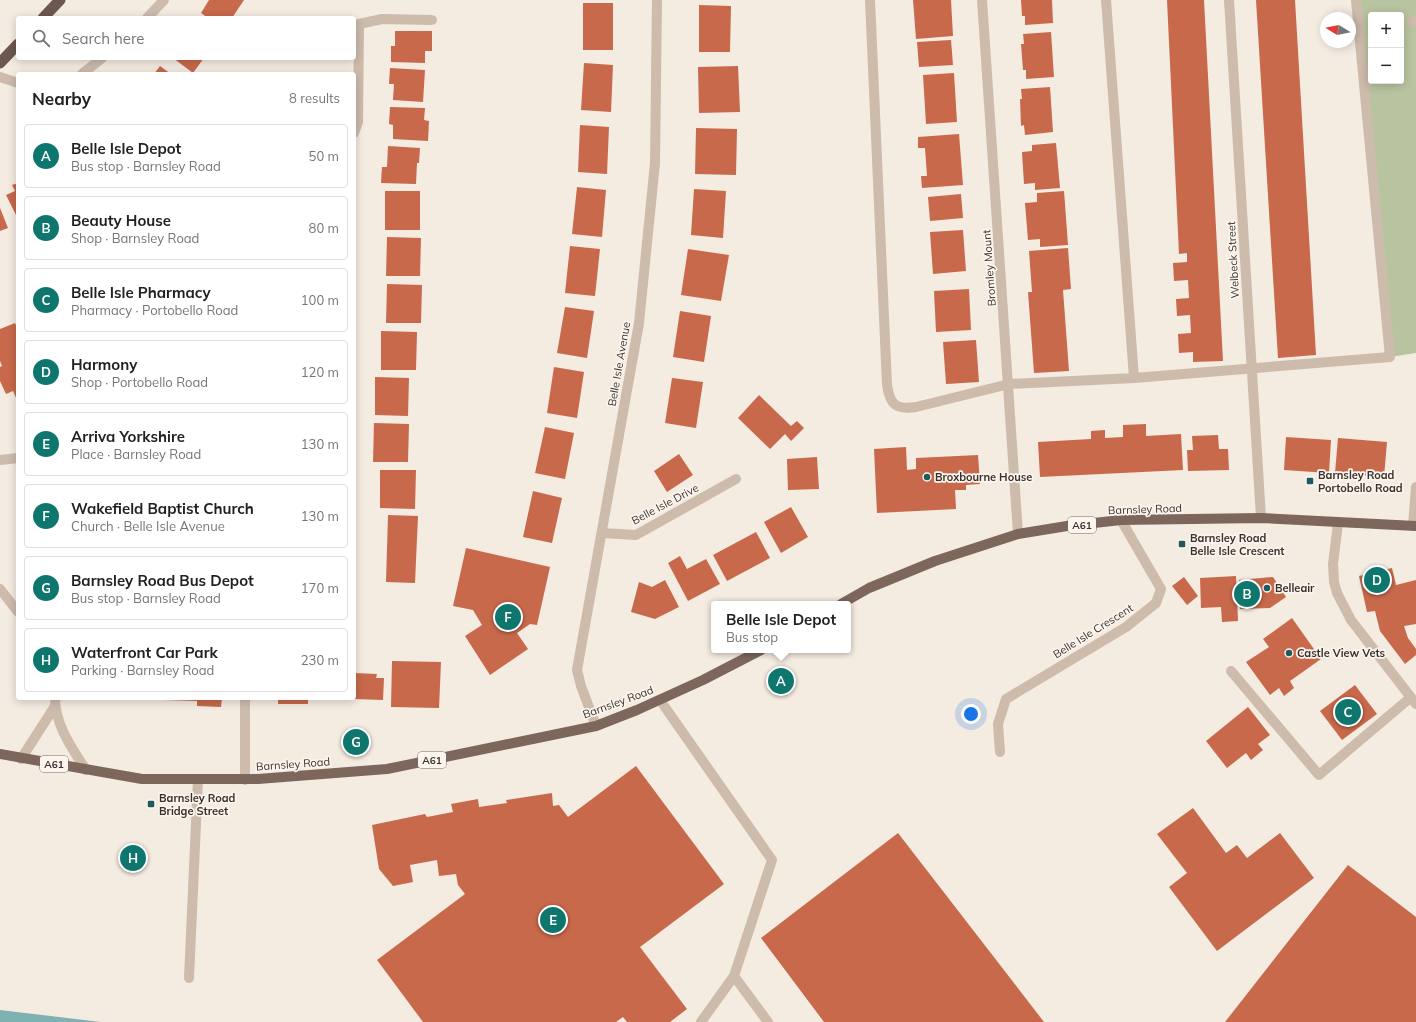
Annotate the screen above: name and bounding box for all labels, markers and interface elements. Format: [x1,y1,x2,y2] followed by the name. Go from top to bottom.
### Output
[1320,12,1356,48] north arrow
[1368,12,1404,84] map controls
[1368,12,1404,48] button: +
[16,16,356,60] search box
[30,27,52,49] icon: search
[62,29,144,48] text: Search here
[1368,48,1404,84] button: −
[32,88,91,109] text: Nearby
[289,90,340,106] text: 8 results
[71,139,181,158] text: Belle Isle Depot
[41,148,51,164] text: A
[309,148,339,164] text: 50 m
[71,158,221,174] text: Bus stop · Barnsley Road
[71,211,171,230] text: Beauty House
[42,220,50,236] text: B
[309,220,339,236] text: 80 m
[1224,221,1242,299] street label: Welbeck Street
[979,229,999,307] street label: Bromley Mount
[71,230,199,246] text: Shop · Barnsley Road
[71,283,211,302] text: Belle Isle Pharmacy
[42,292,50,308] text: C
[301,292,339,308] text: 100 m
[71,302,238,318] text: Pharmacy · Portobello Road
[605,321,633,407] street label: Belle Isle Avenue
[71,355,137,374] text: Harmony
[41,364,51,380] text: D
[301,364,339,380] text: 120 m
[71,374,208,390] text: Shop · Portobello Road
[71,427,185,446] text: Arriva Yorkshire
[42,436,50,452] text: E
[301,436,339,452] text: 130 m
[71,446,201,462] text: Place · Barnsley Road
[1318,468,1403,495] place label: Barnsley Road Portobello Road
[935,470,1032,484] place label: Broxbourne House
[922,472,932,482] marker: Broxbourne House
[1305,476,1315,486] marker: Barnsley Road Portobello Road
[629,480,701,528] street label: Belle Isle Drive
[71,499,254,518] text: Wakefield Baptist Church
[1108,501,1182,517] street label: Barnsley Road
[42,508,50,524] text: F
[301,508,339,524] text: 130 m
[1068,517,1096,533] road number: A61
[71,518,225,534] text: Church · Belle Isle Avenue
[1190,531,1285,558] place label: Barnsley Road Belle Isle Crescent
[1177,539,1187,549] marker: Barnsley Road Belle Isle Crescent
[1364,565,1390,595] pin: D
[71,571,254,590] text: Barnsley Road Bus Depot
[1234,579,1260,609] pin: B
[41,580,51,596] text: G
[301,580,339,596] text: 170 m
[1275,581,1315,595] place label: Belleair
[1262,583,1272,593] marker: Belleair
[71,590,221,606] text: Bus stop · Barnsley Road
[711,601,851,653] popup
[1050,601,1136,661] street label: Belle Isle Crescent
[495,602,521,632] pin: F
[726,610,836,629] text: Belle Isle Depot
[726,629,778,645] text: Bus stop
[71,643,218,662] text: Waterfront Car Park
[1297,646,1386,660] place label: Castle View Vets
[1284,648,1294,658] marker: Castle View Vets
[41,652,51,668] text: H
[301,652,339,668] text: 230 m
[71,662,214,678] text: Parking · Barnsley Road
[768,666,794,696] pin: A
[581,683,655,721] street label: Barnsley Road
[1335,697,1361,727] pin: C
[961,704,981,724] your location
[343,727,369,757] pin: G
[418,752,446,768] road number: A61
[256,754,330,774] street label: Barnsley Road
[40,756,68,772] road number: A61
[159,791,236,818] place label: Barnsley Road Bridge Street
[146,799,156,809] marker: Barnsley Road Bridge Street
[120,843,146,873] pin: H
[540,905,566,935] pin: E

